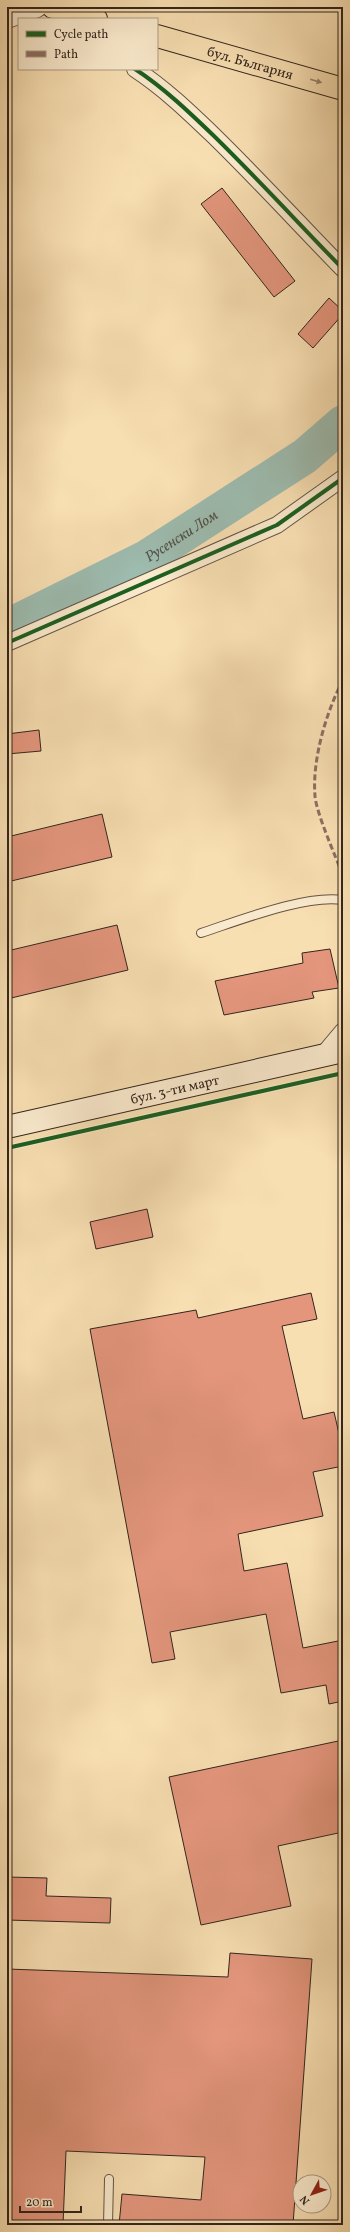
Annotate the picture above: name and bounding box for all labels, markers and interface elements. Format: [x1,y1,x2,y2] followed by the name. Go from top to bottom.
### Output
[18,18,158,70] legend
[54,27,109,43] text: Cycle path
[205,43,295,85] street label: бул. България
[54,47,78,63] text: Path
[310,78,322,84] one-way arrow
[141,505,223,568] water label: Русенски Лом
[129,1071,221,1110] street label: бул. 3-ти март
[292,2174,332,2214] north arrow
[20,2188,81,2214] scale bar
[297,2192,314,2207] text: N
[26,2195,53,2211] text: 20 m

